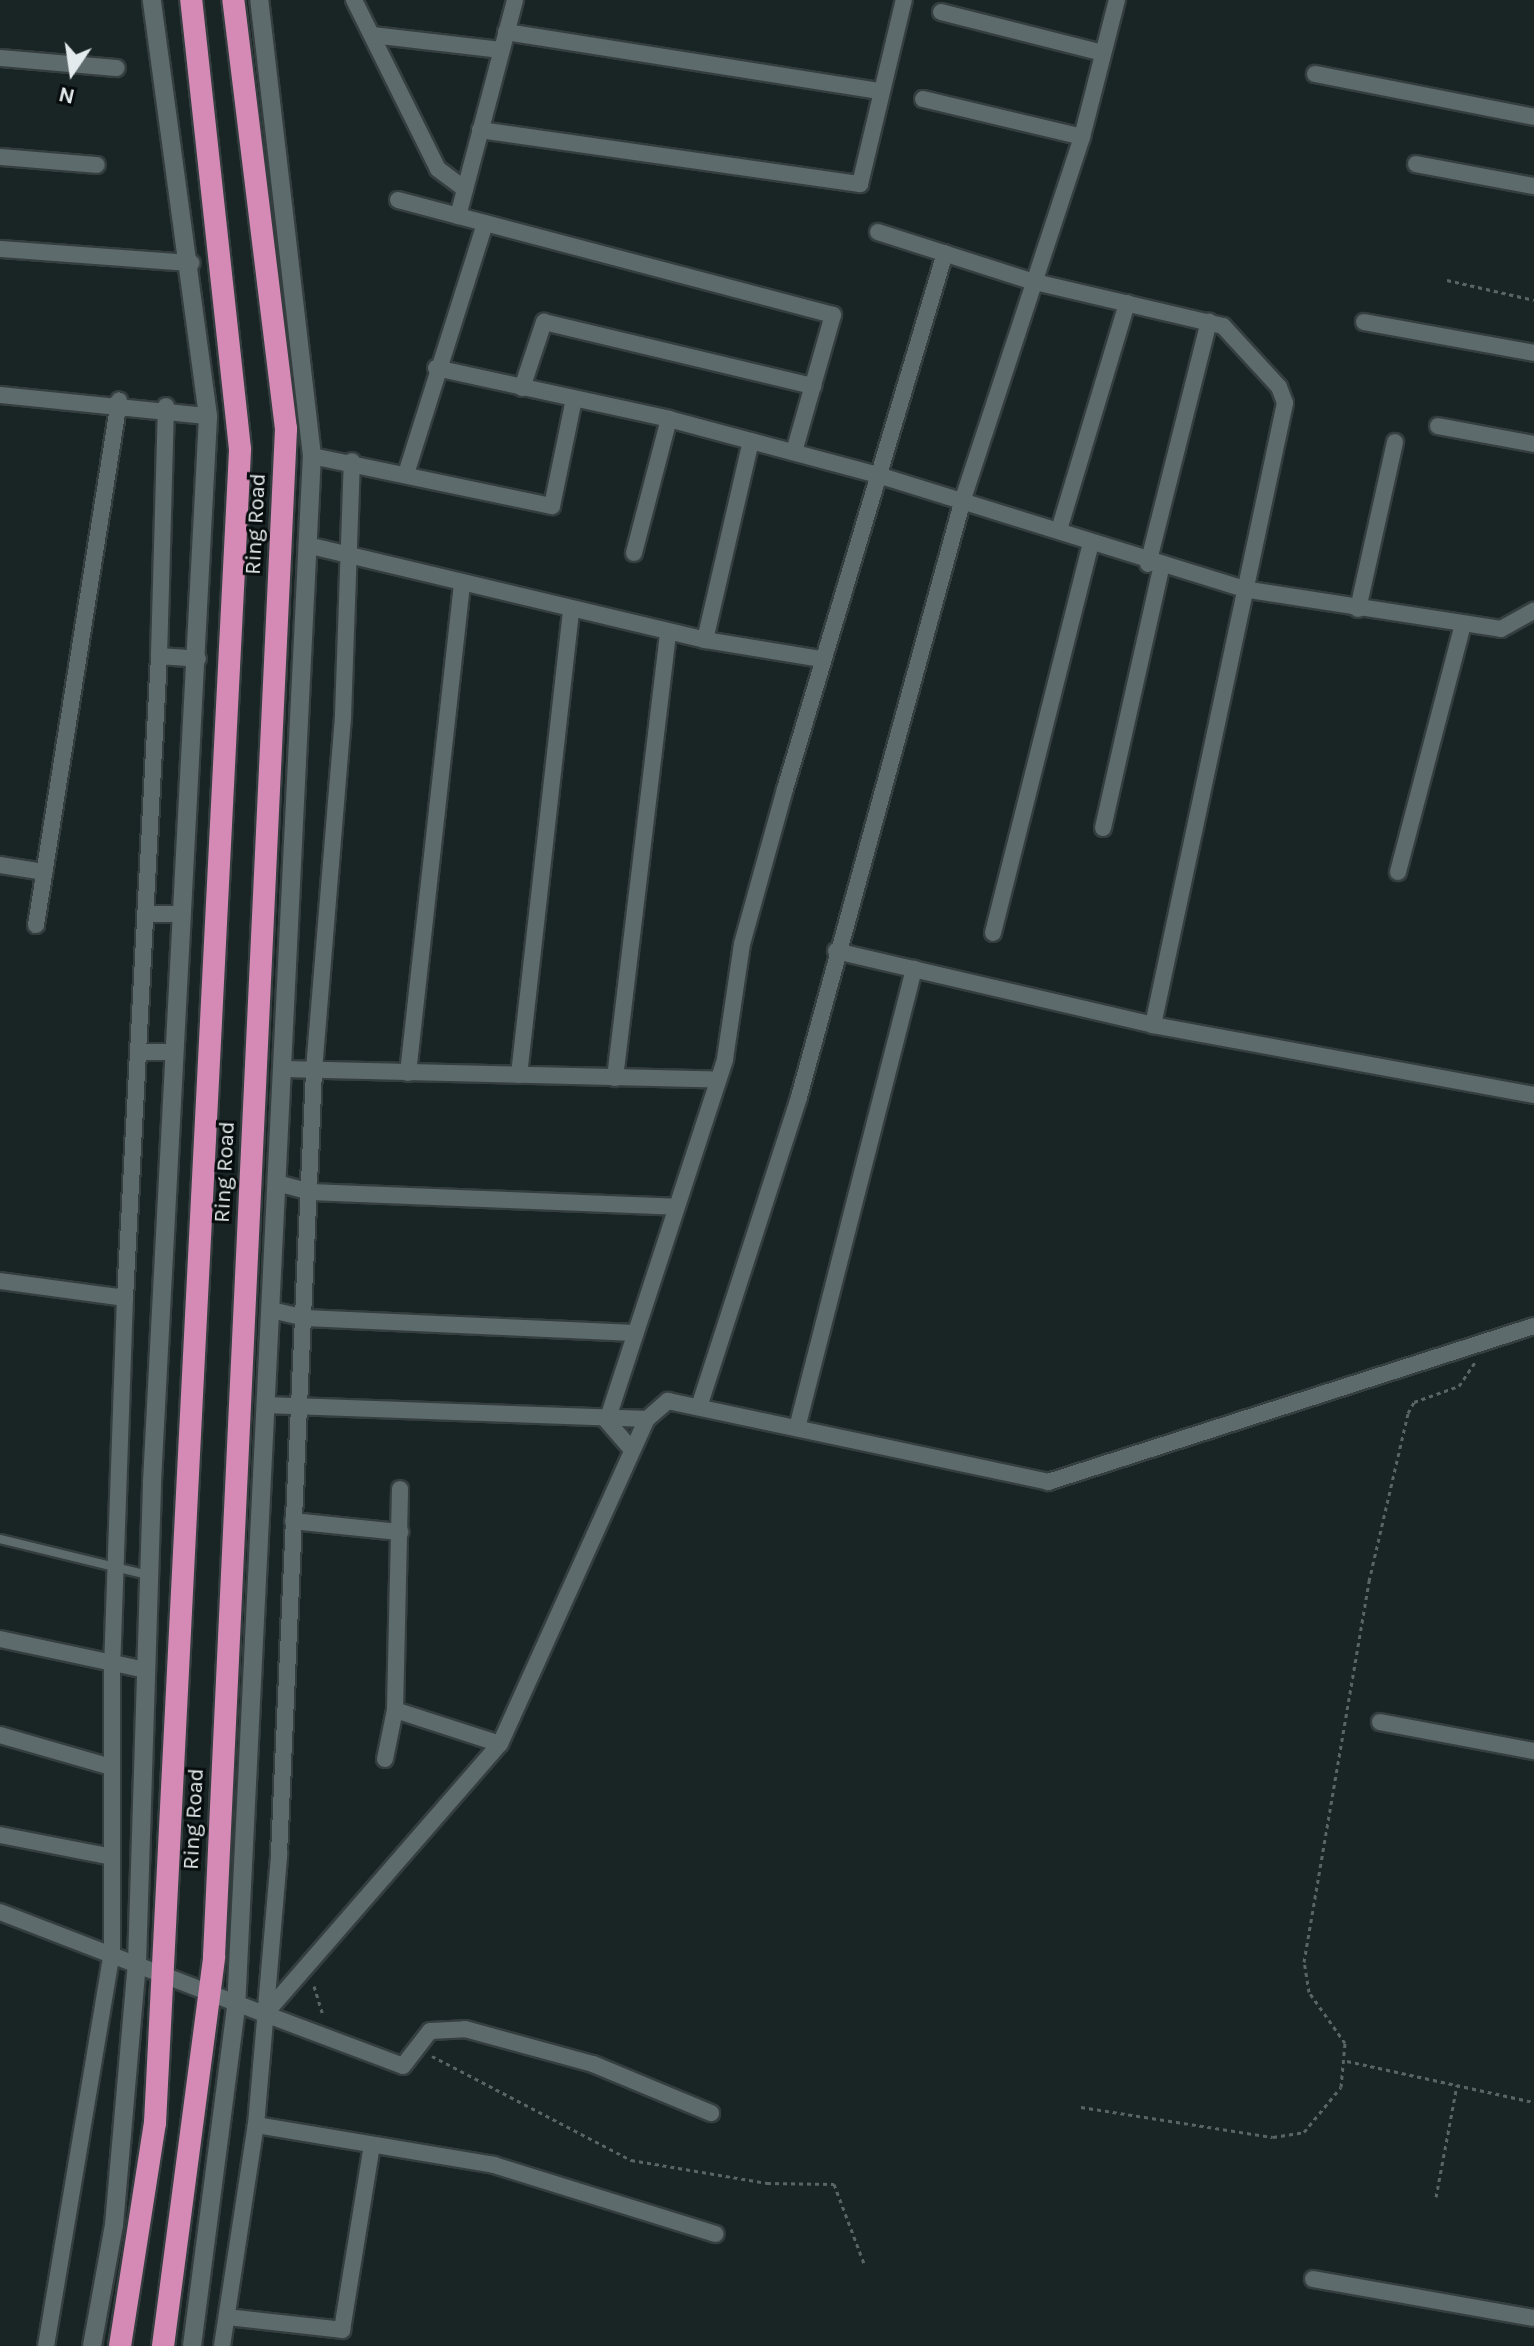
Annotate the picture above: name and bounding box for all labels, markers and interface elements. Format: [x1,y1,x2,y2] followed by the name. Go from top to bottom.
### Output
[32,32,112,112] north arrow
[56,81,77,110] text: N
[240,473,272,575] street label: Ring Road
[209,1121,241,1223] street label: Ring Road
[178,1768,210,1870] street label: Ring Road

